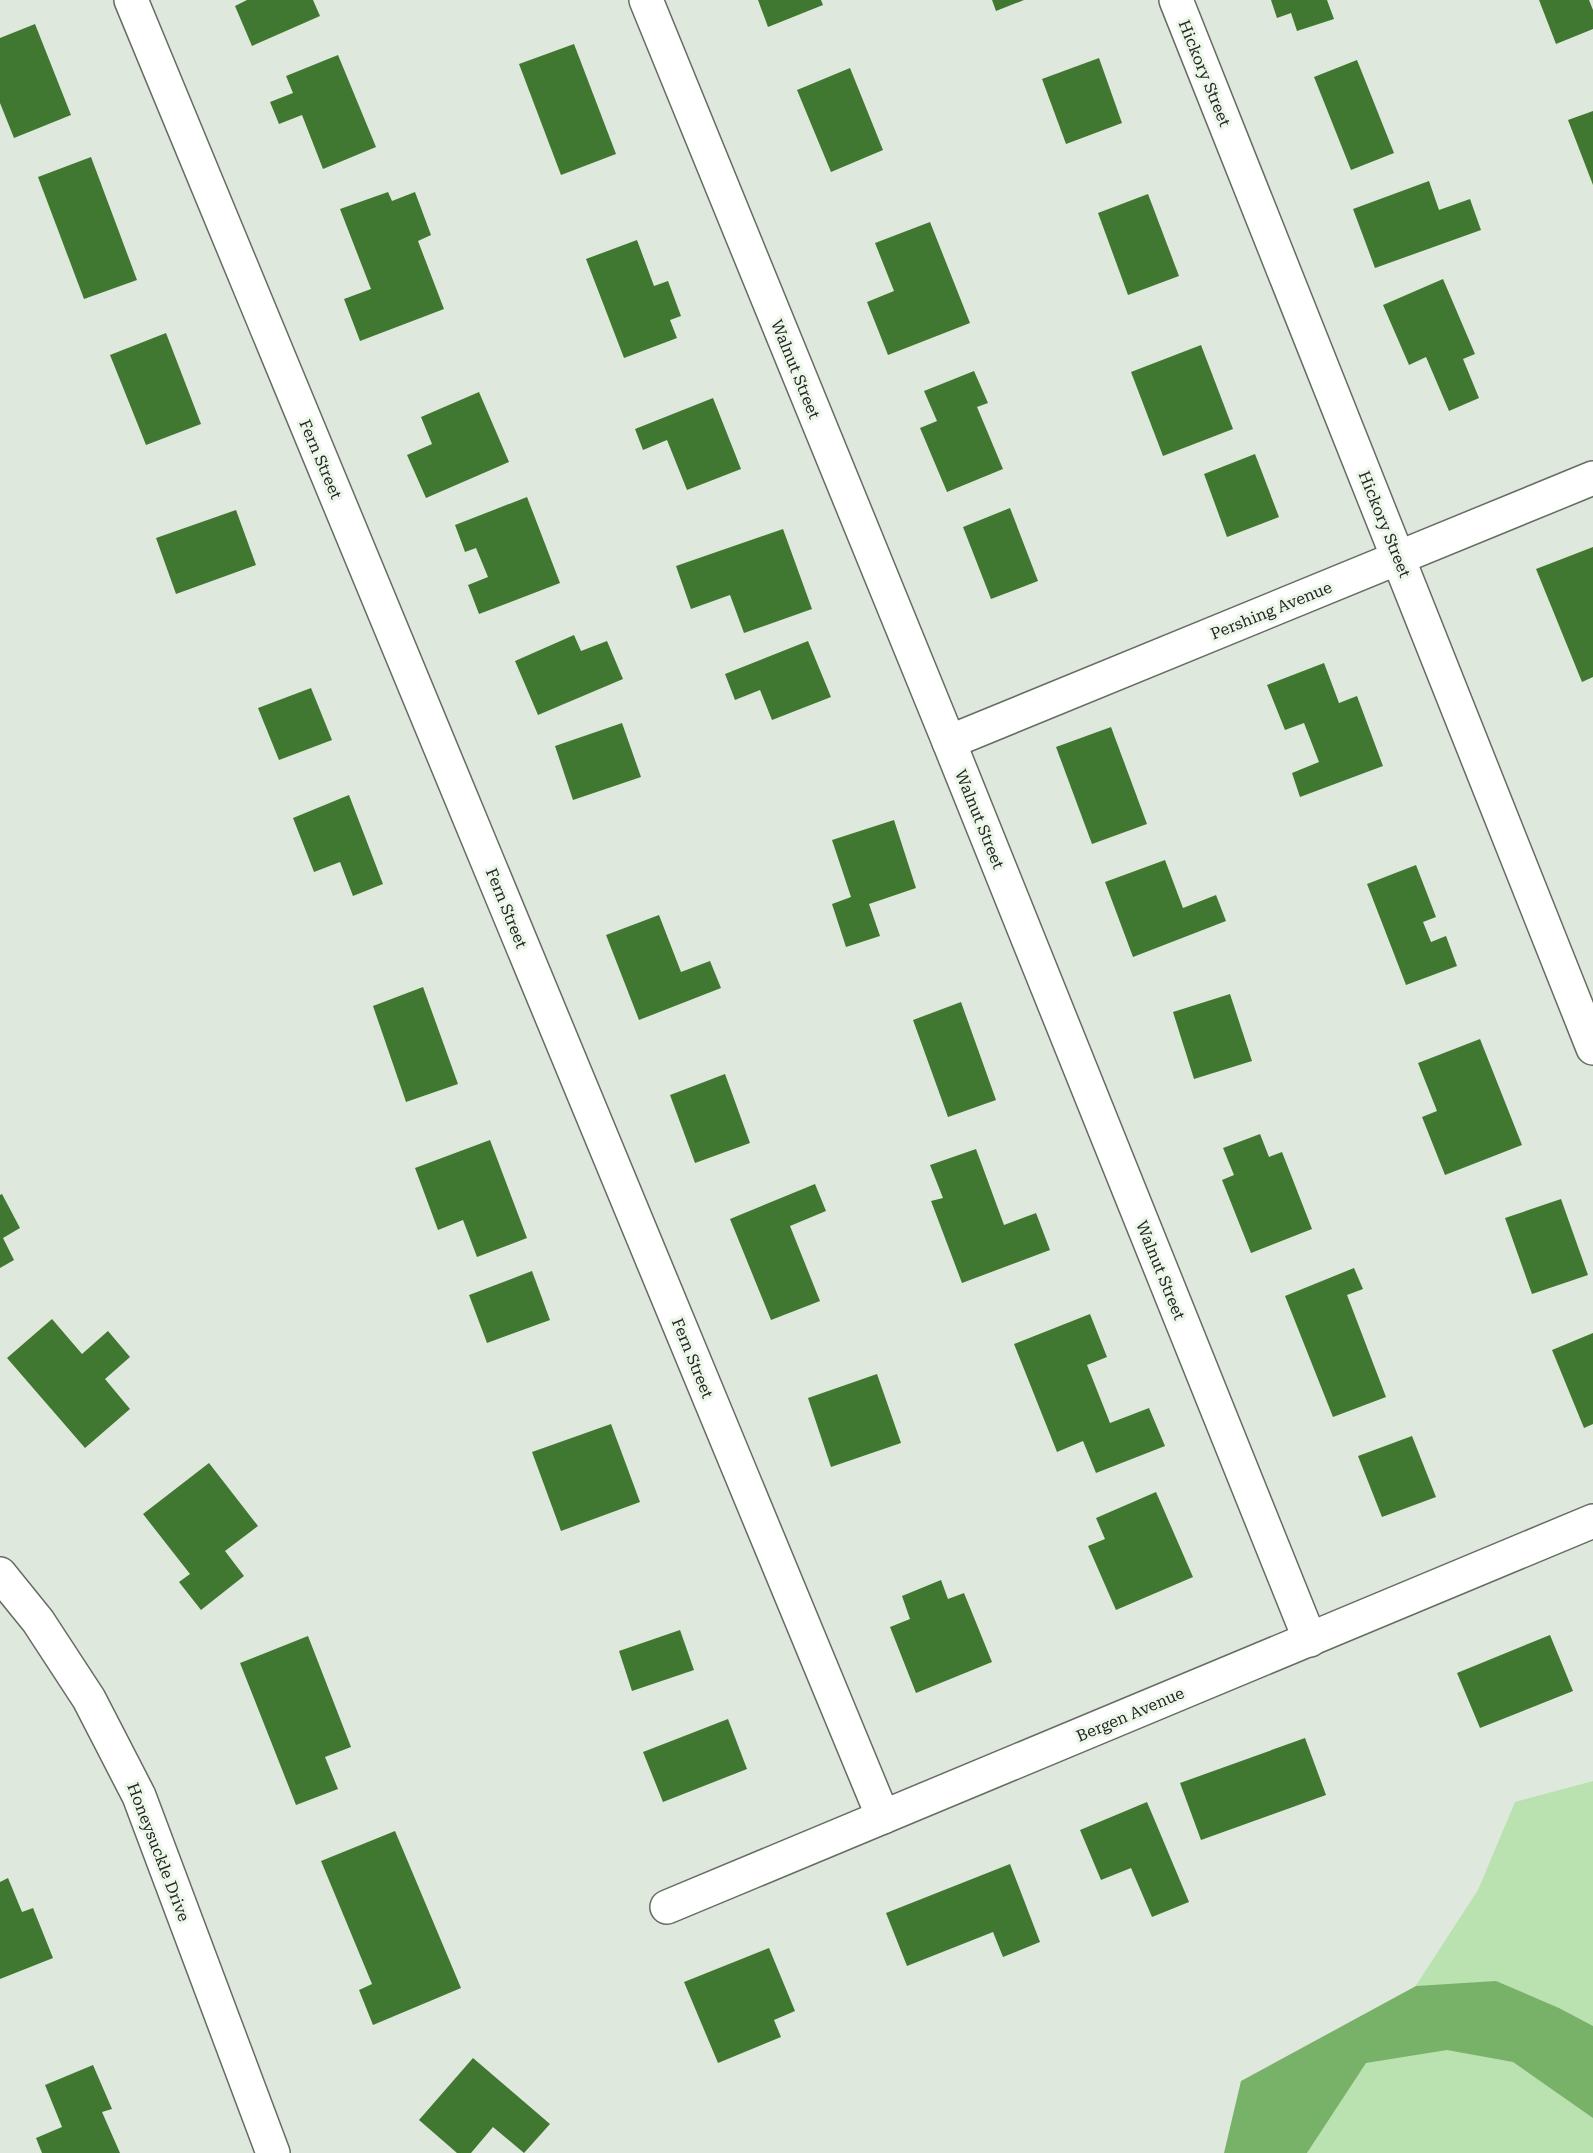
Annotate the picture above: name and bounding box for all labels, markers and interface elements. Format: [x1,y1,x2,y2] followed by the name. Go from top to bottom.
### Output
[1175,17,1235,129] street label: Hickory Street
[767,317,824,422] street label: Walnut Street
[295,417,346,502] street label: Fern Street
[1355,468,1415,580] street label: Hickory Street
[1208,577,1335,643] street label: Pershing Avenue
[951,767,1008,872] street label: Walnut Street
[482,865,531,951] street label: Fern Street
[1132,1218,1189,1323] street label: Walnut Street
[668,1315,717,1401] street label: Fern Street
[1074,1683,1187,1746] street label: Bergen Avenue
[123,1780,194,1924] street label: Honeysuckle Drive

